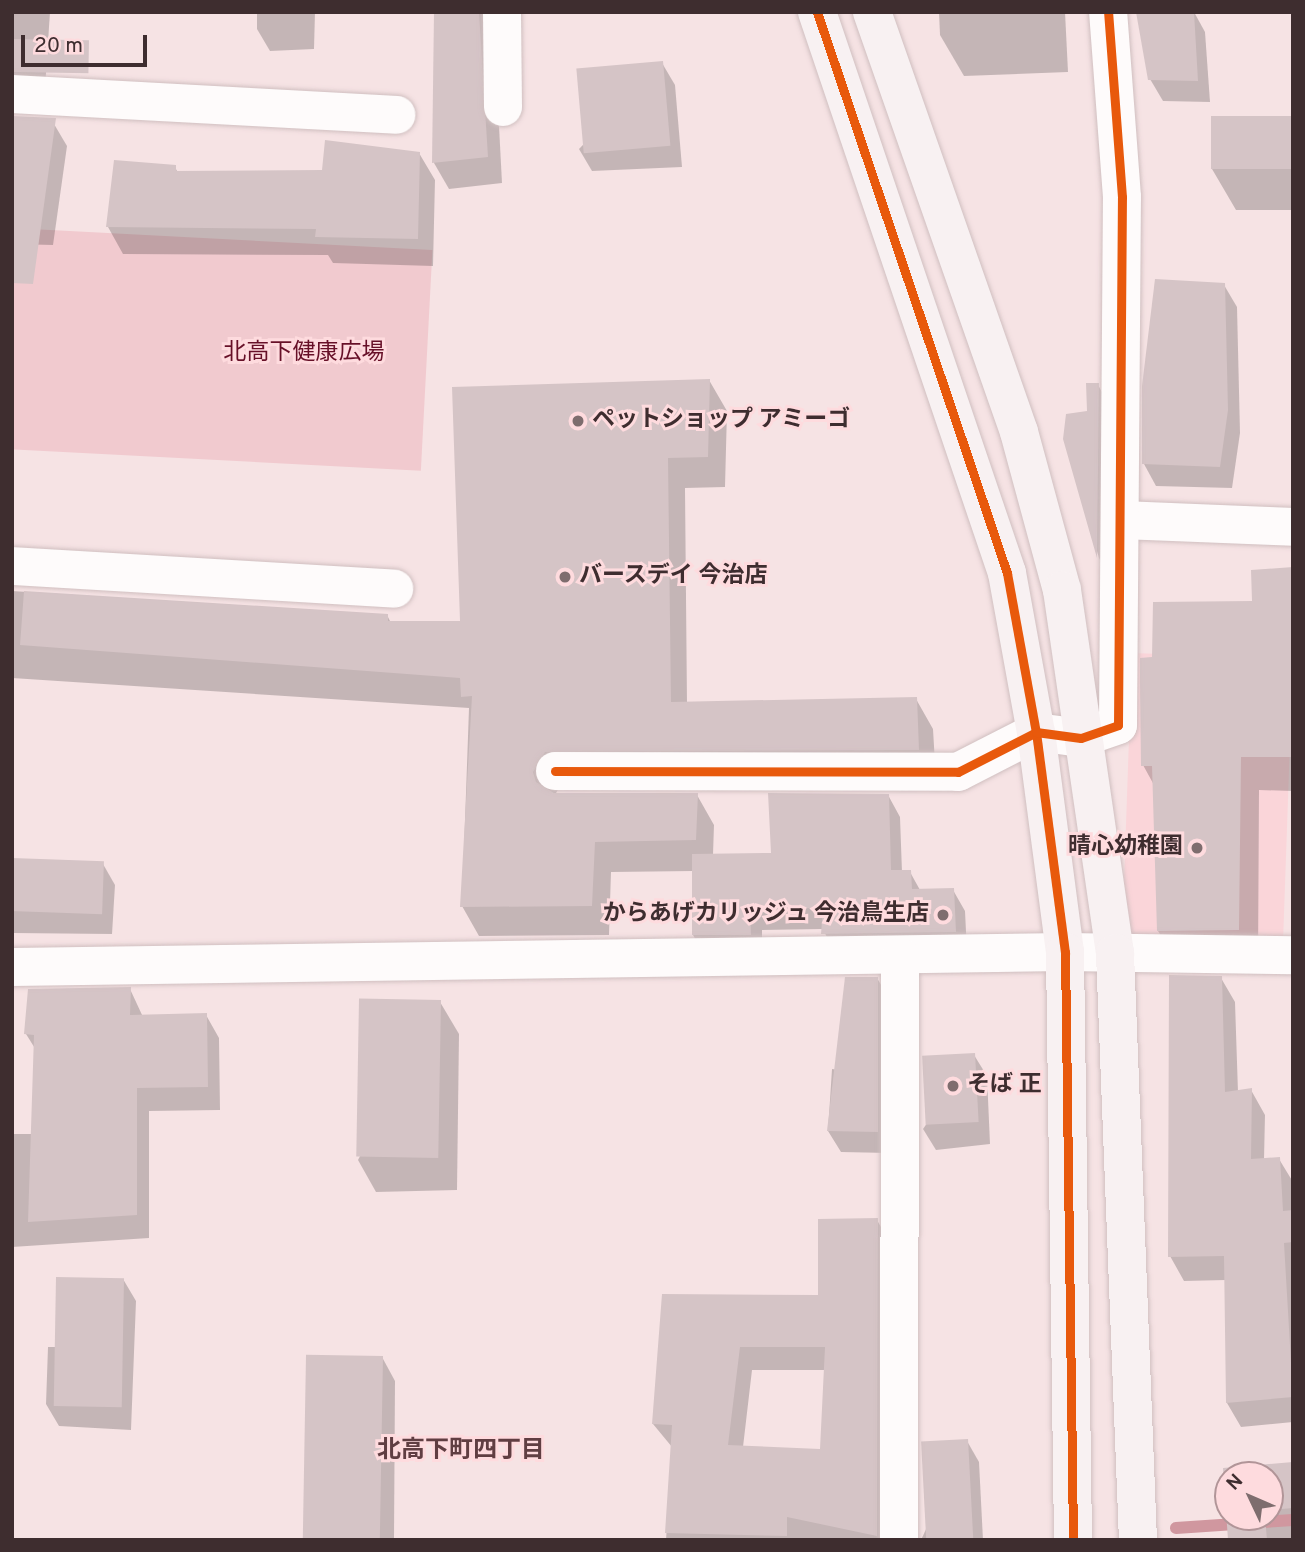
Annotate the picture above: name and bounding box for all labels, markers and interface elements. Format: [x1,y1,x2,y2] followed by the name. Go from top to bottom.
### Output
[24,21,150,65] scale bar
[34,33,83,60] text: 20 m
[224,340,384,368] park label: 北高下健康広場
[592,407,851,435] place label: ペットショップ アミーゴ
[570,413,586,429] marker: ペットショップ アミーゴ
[579,563,769,591] place label: バースデイ 今治店
[557,569,573,585] marker: バースデイ 今治店
[1068,834,1183,862] place label: 晴心幼稚園
[1189,840,1205,856] marker: 晴心幼稚園
[601,901,929,929] place label: からあげカリッジュ 今治鳥生店
[935,907,951,923] marker: からあげカリッジュ 今治鳥生店
[967,1072,1042,1100] place label: そば 正
[945,1078,961,1094] marker: そば 正
[377,1438,545,1466] district label: 北高下町四丁目
[1214,1461,1284,1531] north arrow
[1222,1470,1249,1496] text: N

